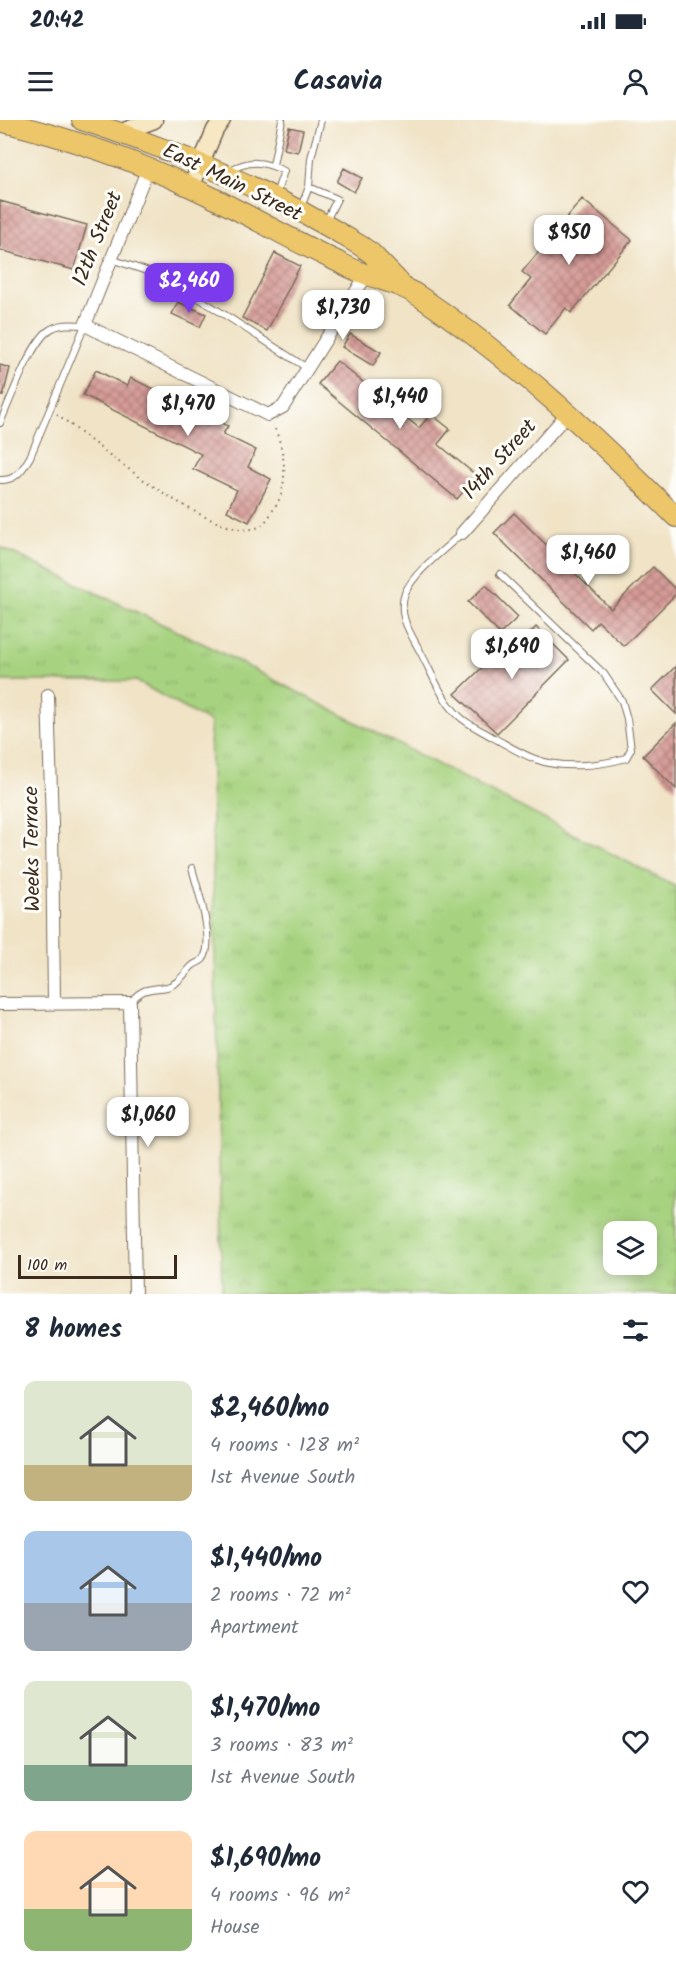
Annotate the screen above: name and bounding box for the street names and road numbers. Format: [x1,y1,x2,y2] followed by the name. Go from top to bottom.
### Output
[156,135,308,232] street label: East Main Street
[64,186,132,291] street label: 12th Street
[455,411,546,508] street label: 14th Street
[15,785,51,912] street label: Weeks Terrace

